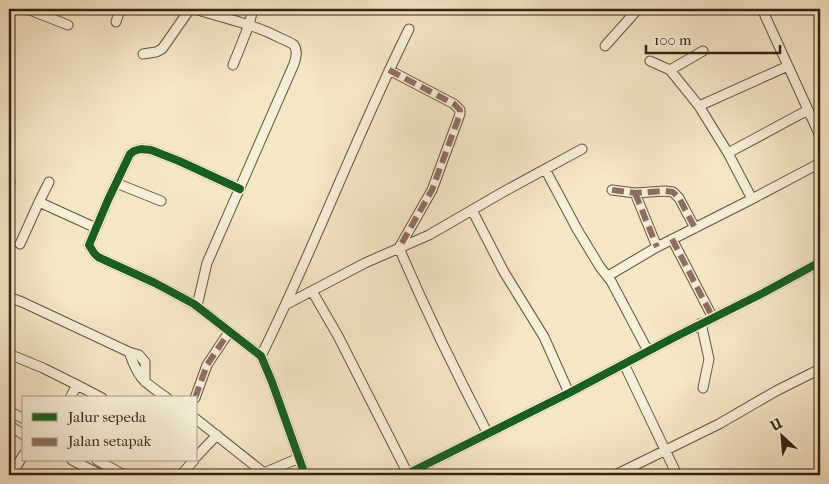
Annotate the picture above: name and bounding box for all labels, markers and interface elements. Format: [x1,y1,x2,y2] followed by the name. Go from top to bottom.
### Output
[646,22,780,54] scale bar
[654,31,692,49] text: 100 m
[22,396,198,462] legend
[67,408,147,426] text: Jalur sepeda
[756,412,806,462] north arrow
[767,415,785,435] text: U
[67,432,152,450] text: Jalan setapak

